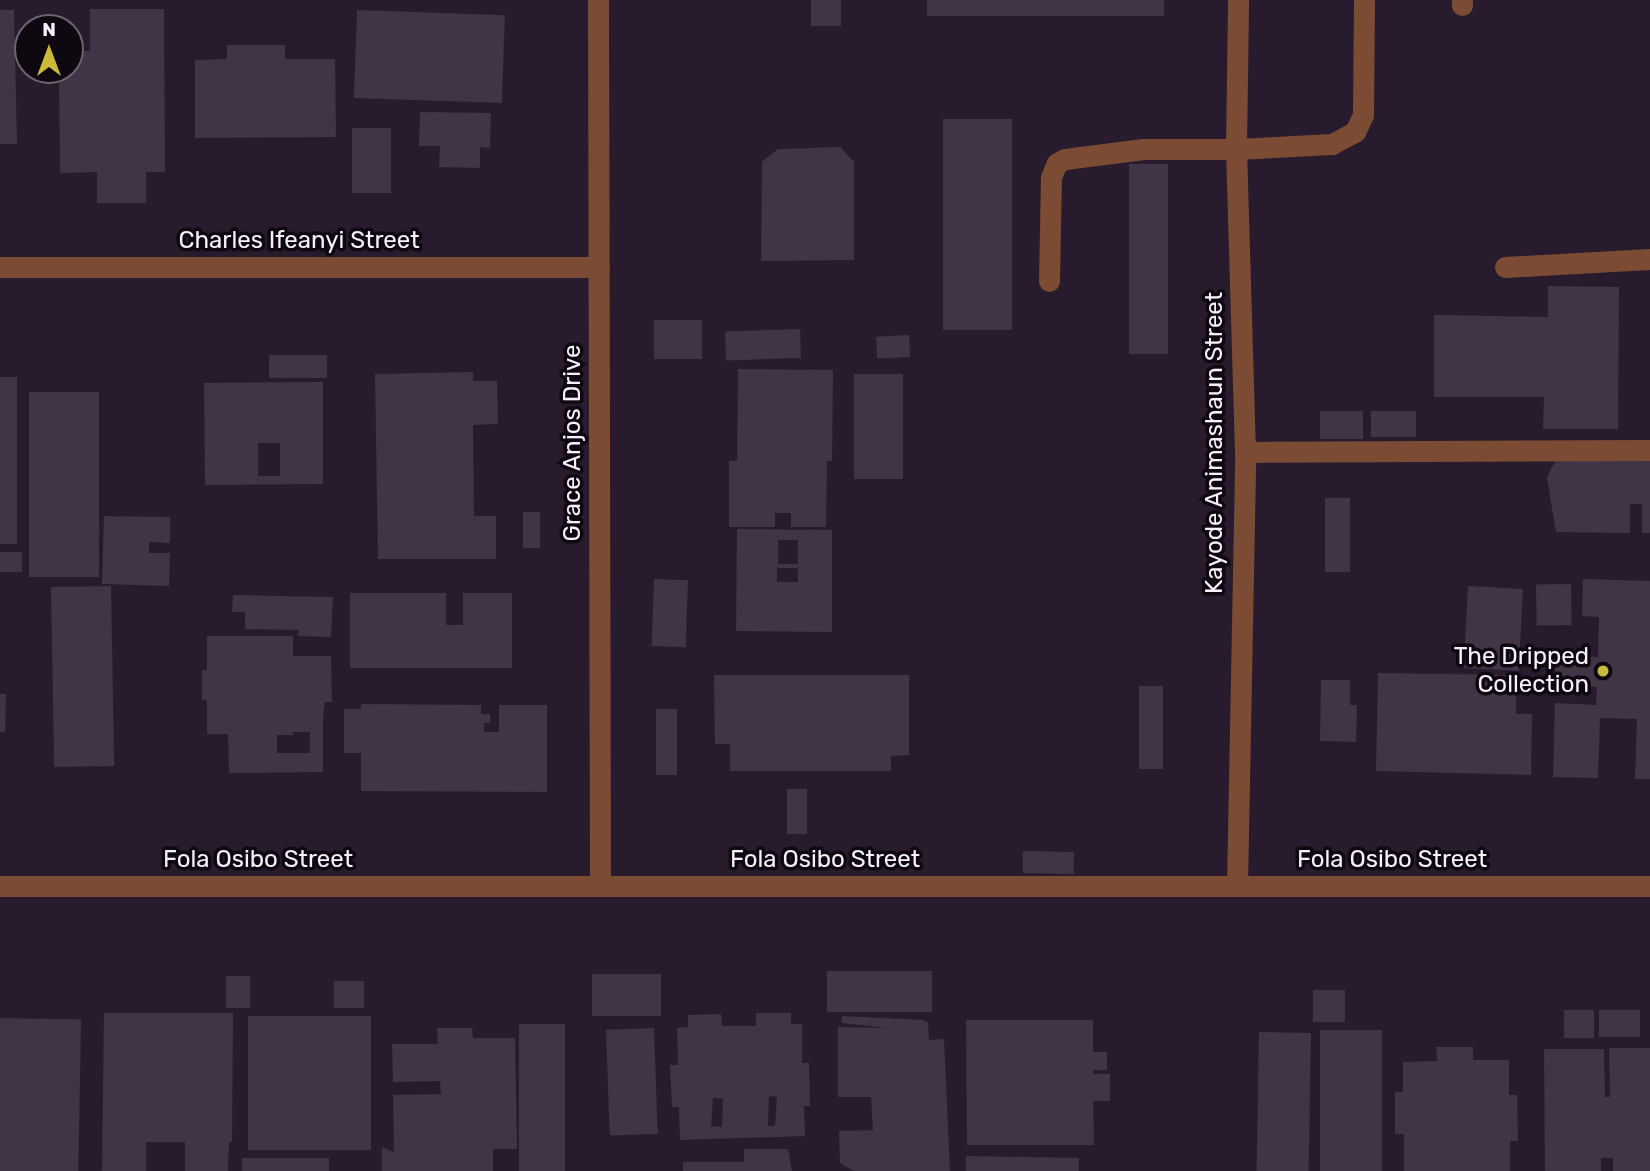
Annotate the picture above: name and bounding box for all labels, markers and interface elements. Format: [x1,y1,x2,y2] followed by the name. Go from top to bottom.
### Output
[14,14,84,84] north arrow
[42,18,56,41] text: N
[178,227,420,255] street label: Charles Ifeanyi Street
[1201,292,1229,594] street label: Kayode Animashaun Street
[559,344,587,542] street label: Grace Anjos Drive
[1454,643,1589,699] place label: The Dripped Collection
[1595,663,1611,679] marker: The Dripped Collection
[163,846,353,874] street label: Fola Osibo Street
[730,846,920,874] street label: Fola Osibo Street
[1297,846,1487,874] street label: Fola Osibo Street

